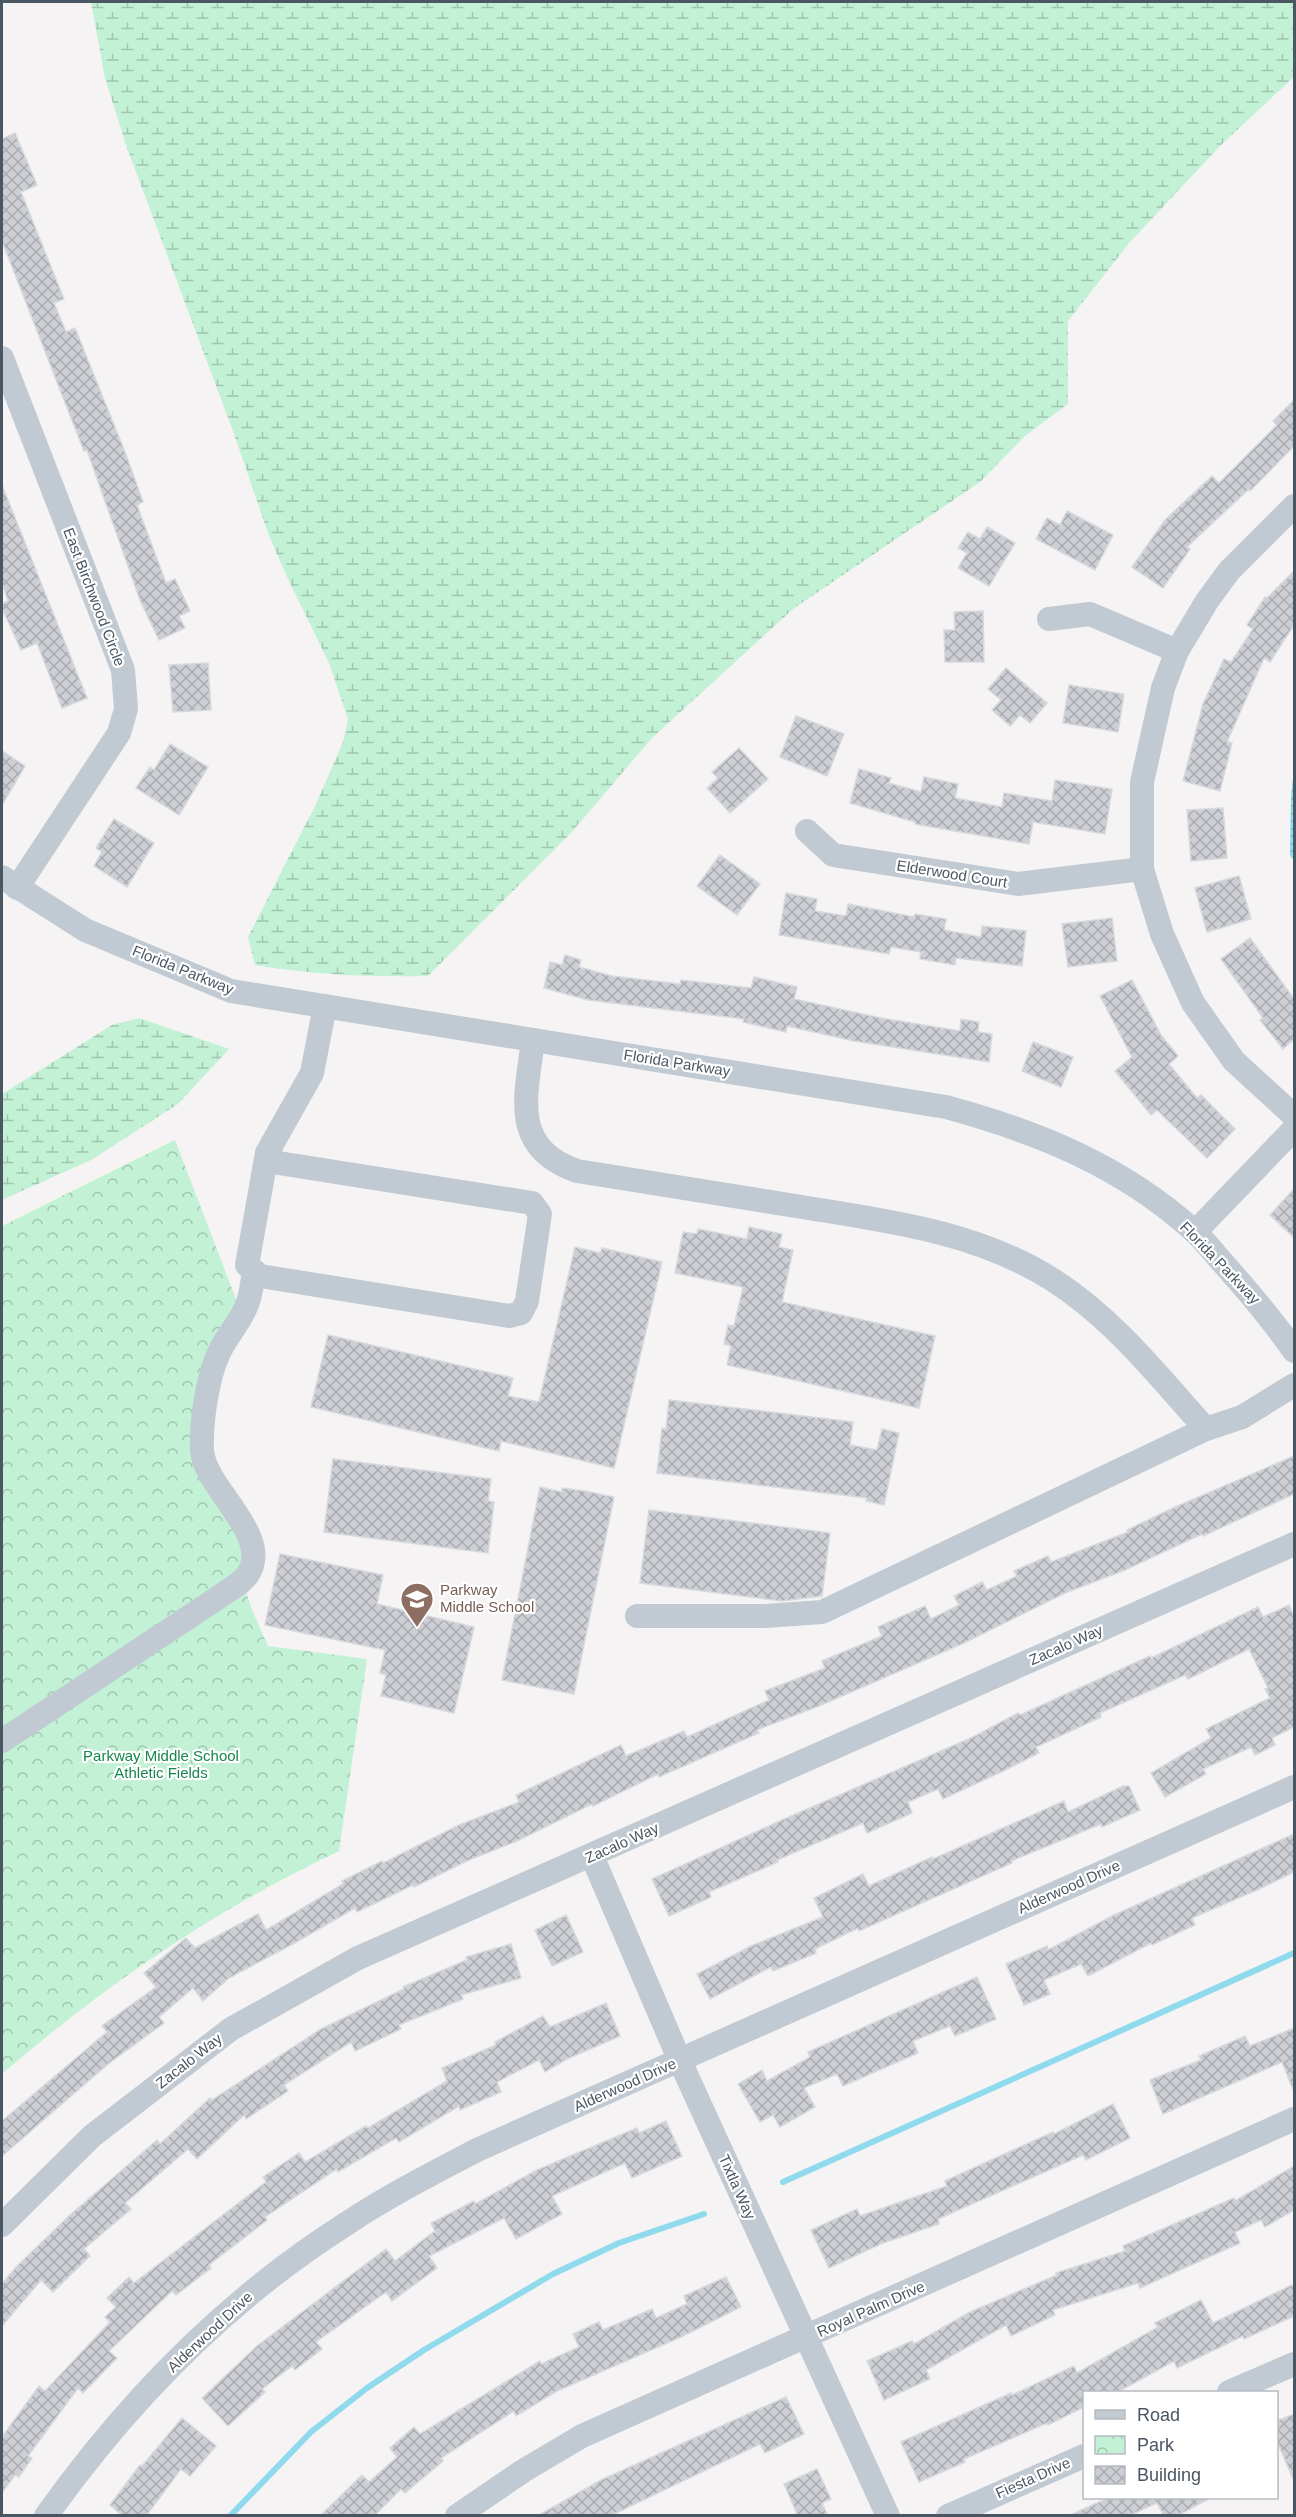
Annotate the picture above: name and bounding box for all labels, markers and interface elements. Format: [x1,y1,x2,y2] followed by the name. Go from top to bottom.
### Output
[60,525,129,668] street label: East Birchwood Circle
[896,856,1009,891] street label: Elderwood Court
[130,942,237,998] street label: Florida Parkway
[623,1046,732,1079] street label: Florida Parkway
[1177,1218,1264,1308] street label: Florida Parkway
[399,1581,435,1628] school or university icon: Parkway Middle School
[440,1581,534,1615] place label: Parkway Middle School
[1026,1621,1106,1668] street label: Zacalo Way
[83,1747,239,1781] park label: Parkway Middle School Athletic Fields
[582,1819,662,1866] street label: Zacalo Way
[1015,1856,1123,1917] street label: Alderwood Drive
[152,2029,225,2092] street label: Zacalo Way
[571,2054,679,2115] street label: Alderwood Drive
[716,2152,759,2222] street label: Tixtla Way
[814,2277,927,2340] street label: Royal Palm Drive
[164,2288,256,2375] street label: Alderwood Drive
[1083,2391,1278,2499] legend
[1137,2405,1180,2425] text: Road
[1137,2435,1175,2455] text: Park
[993,2454,1073,2502] street label: Fiesta Drive
[1137,2465,1201,2485] text: Building

